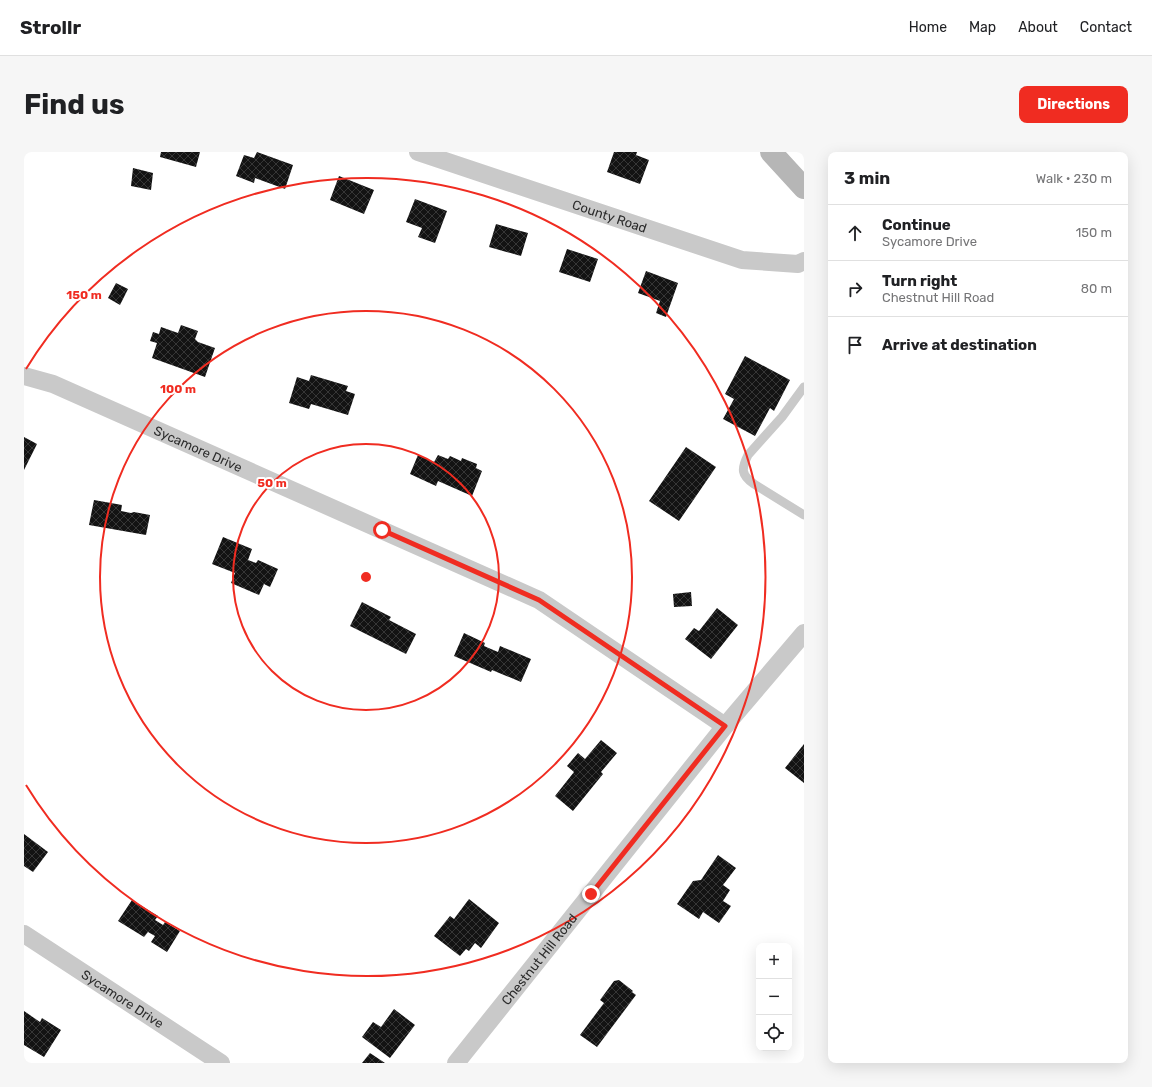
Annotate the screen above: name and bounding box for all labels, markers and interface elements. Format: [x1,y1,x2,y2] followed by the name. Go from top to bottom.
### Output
[20,16,81,39] text: Strollr
[909,19,947,36] text: Home
[969,19,996,36] text: Map
[1018,19,1058,36] text: About
[1080,19,1132,36] text: Contact
[1019,86,1128,123] button: Directions
[24,88,124,121] text: Find us
[844,168,890,188] text: 3 min
[1036,171,1112,186] text: Walk · 230 m
[570,196,649,235] street label: County Road
[882,216,951,234] text: Continue
[844,222,866,244] icon: ahead
[1076,225,1112,240] text: 150 m
[882,234,977,249] text: Sycamore Drive
[882,272,957,290] text: Turn right
[844,278,866,300] icon: right
[1081,281,1112,296] text: 80 m
[66,288,102,302] text: 150 m
[882,290,994,305] text: Chestnut Hill Road
[844,334,866,356] icon: arrive
[882,336,1037,354] text: Arrive at destination
[160,382,196,396] text: 100 m
[152,422,245,475] street label: Sycamore Drive
[257,476,287,490] text: 50 m
[373,521,391,539] route start
[359,570,373,584] centre of rings
[582,885,600,903] route end
[498,910,580,1008] street label: Chestnut Hill Road
[756,943,792,1051] map controls
[756,943,792,979] button: +
[79,966,167,1031] street label: Sycamore Drive
[756,979,792,1015] button: −
[756,1015,792,1051] button: locate

